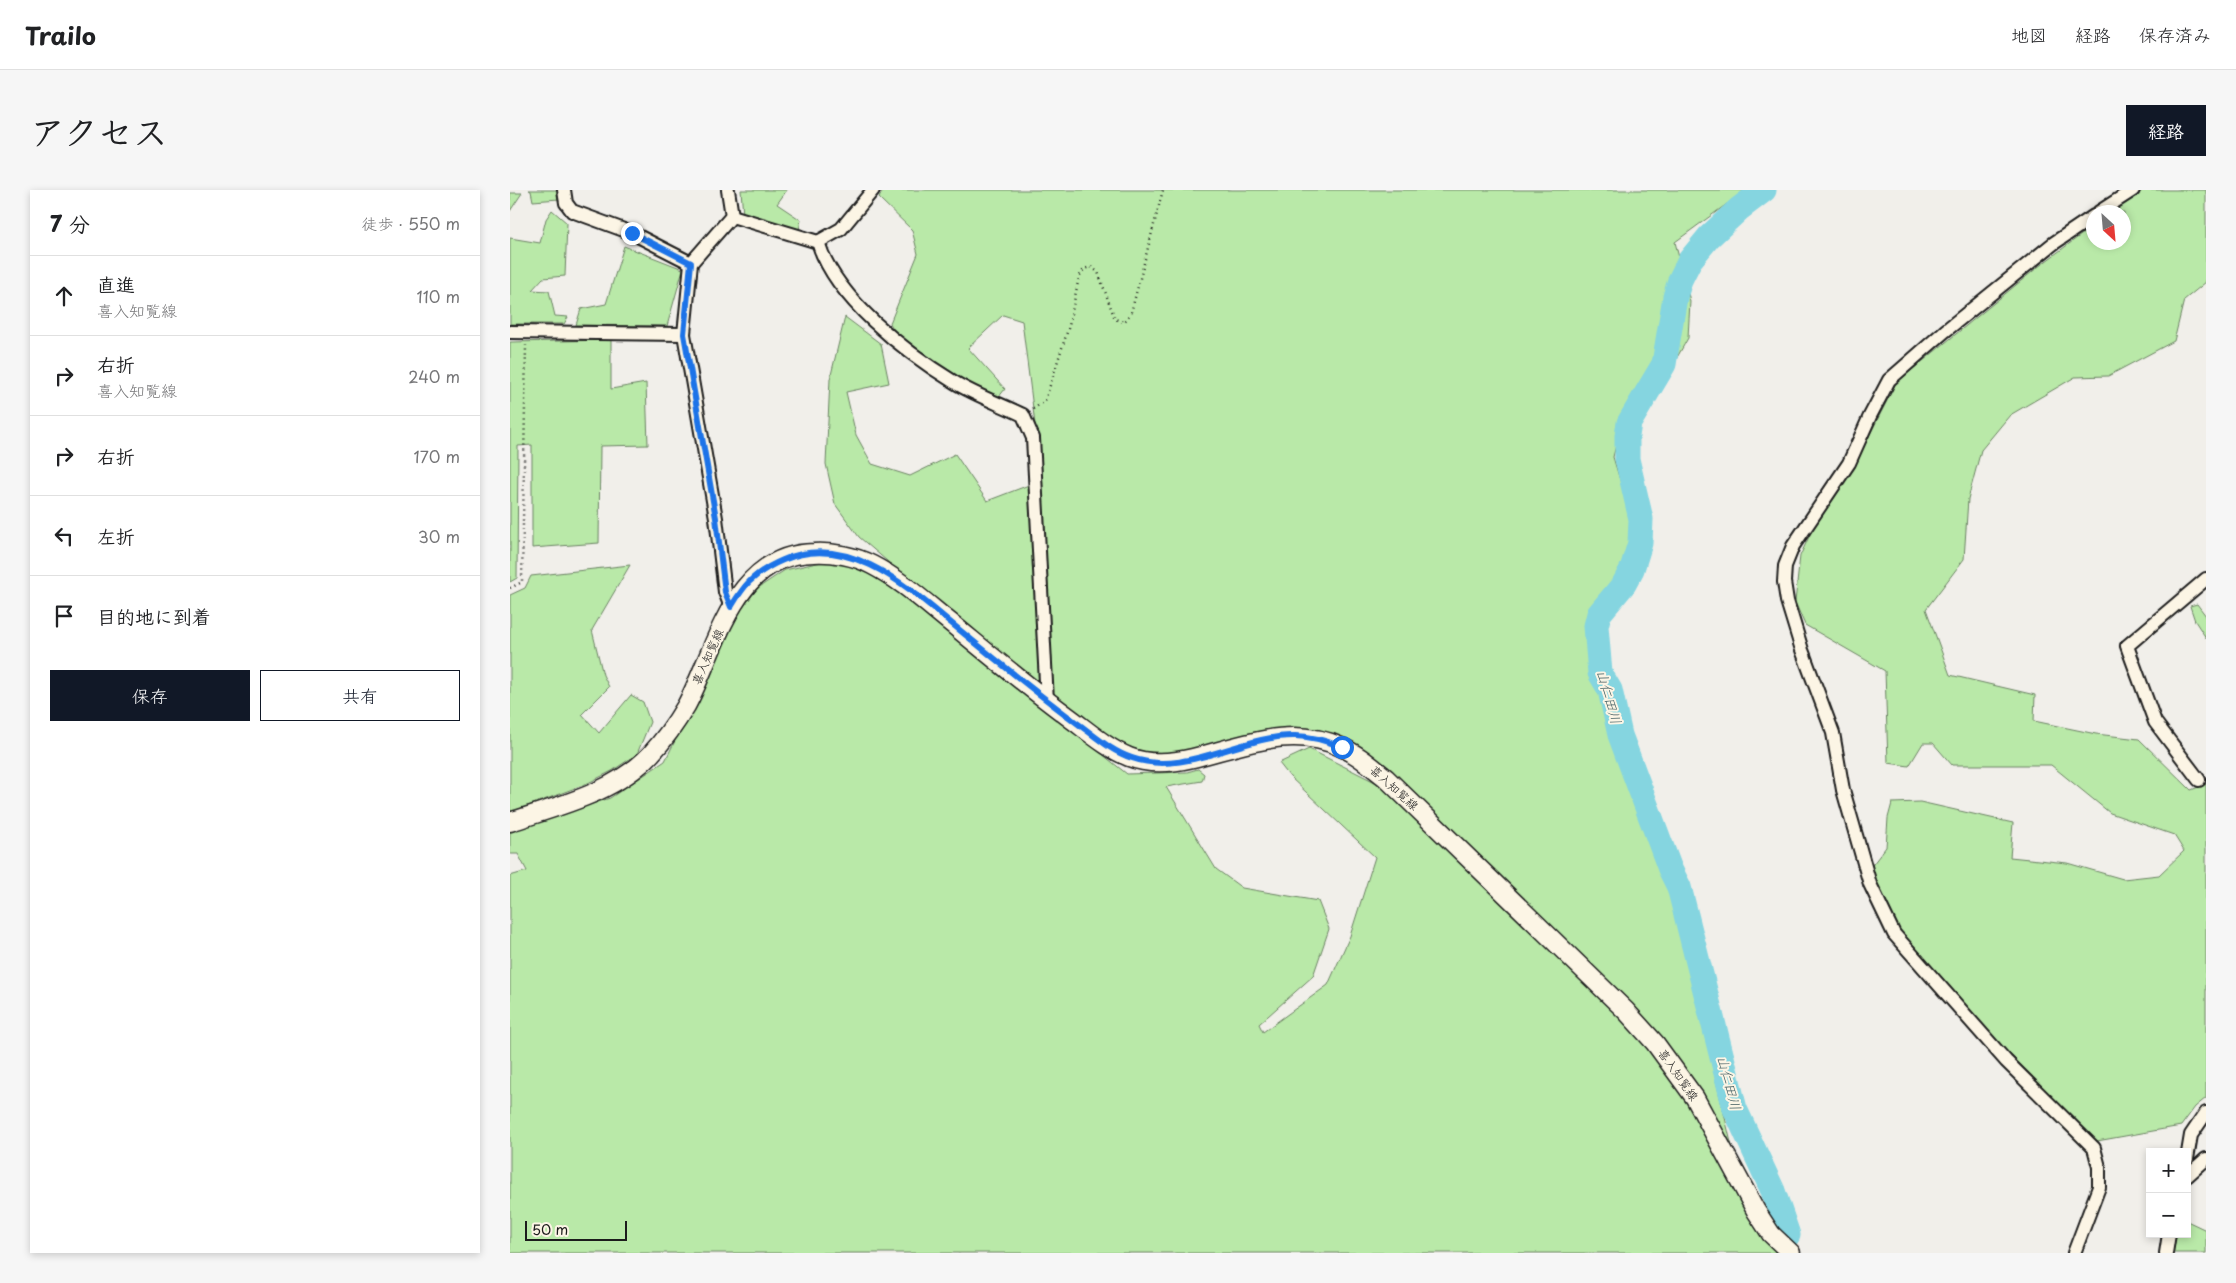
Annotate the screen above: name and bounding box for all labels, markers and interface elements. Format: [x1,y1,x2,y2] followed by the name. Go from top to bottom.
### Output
[25,17,96,53] text: Trailo
[2011,21,2047,48] text: 地図
[2075,21,2111,48] text: 経路
[2139,21,2211,48] text: 保存済み
[30,104,168,157] text: アクセス
[2126,105,2206,156] button: 経路
[2086,205,2131,250] north arrow
[50,207,90,239] text: 7 分
[361,211,460,235] text: 徒歩 · 550 m
[621,222,644,245] route end
[97,270,135,298] text: 直進
[50,282,78,310] icon: ahead
[417,284,460,308] text: 110 m
[97,298,177,322] text: 喜入知覧線
[97,350,135,378] text: 右折
[50,362,78,390] icon: right
[408,364,460,388] text: 240 m
[97,378,177,402] text: 喜入知覧線
[50,442,78,470] icon: right
[97,442,135,470] text: 右折
[414,444,460,468] text: 170 m
[50,522,78,550] icon: left
[97,522,135,550] text: 左折
[418,524,460,548] text: 30 m
[50,602,78,630] icon: arrive
[97,602,211,630] text: 目的地に到着
[687,626,728,688] street label: 喜入知覧線
[1592,667,1627,727] water label: 山仁田川
[50,670,250,721] button: 保存
[260,670,460,721] button: 共有
[1331,736,1354,759] route start
[1366,760,1423,814] street label: 喜入知覧線
[1654,1045,1703,1104] street label: 喜入知覧線
[1712,1053,1747,1113] water label: 山仁田川
[2146,1148,2191,1238] map controls
[2146,1148,2191,1193] button: +
[2146,1193,2191,1238] button: −
[525,1218,628,1241] scale bar
[532,1219,568,1240] text: 50 m

